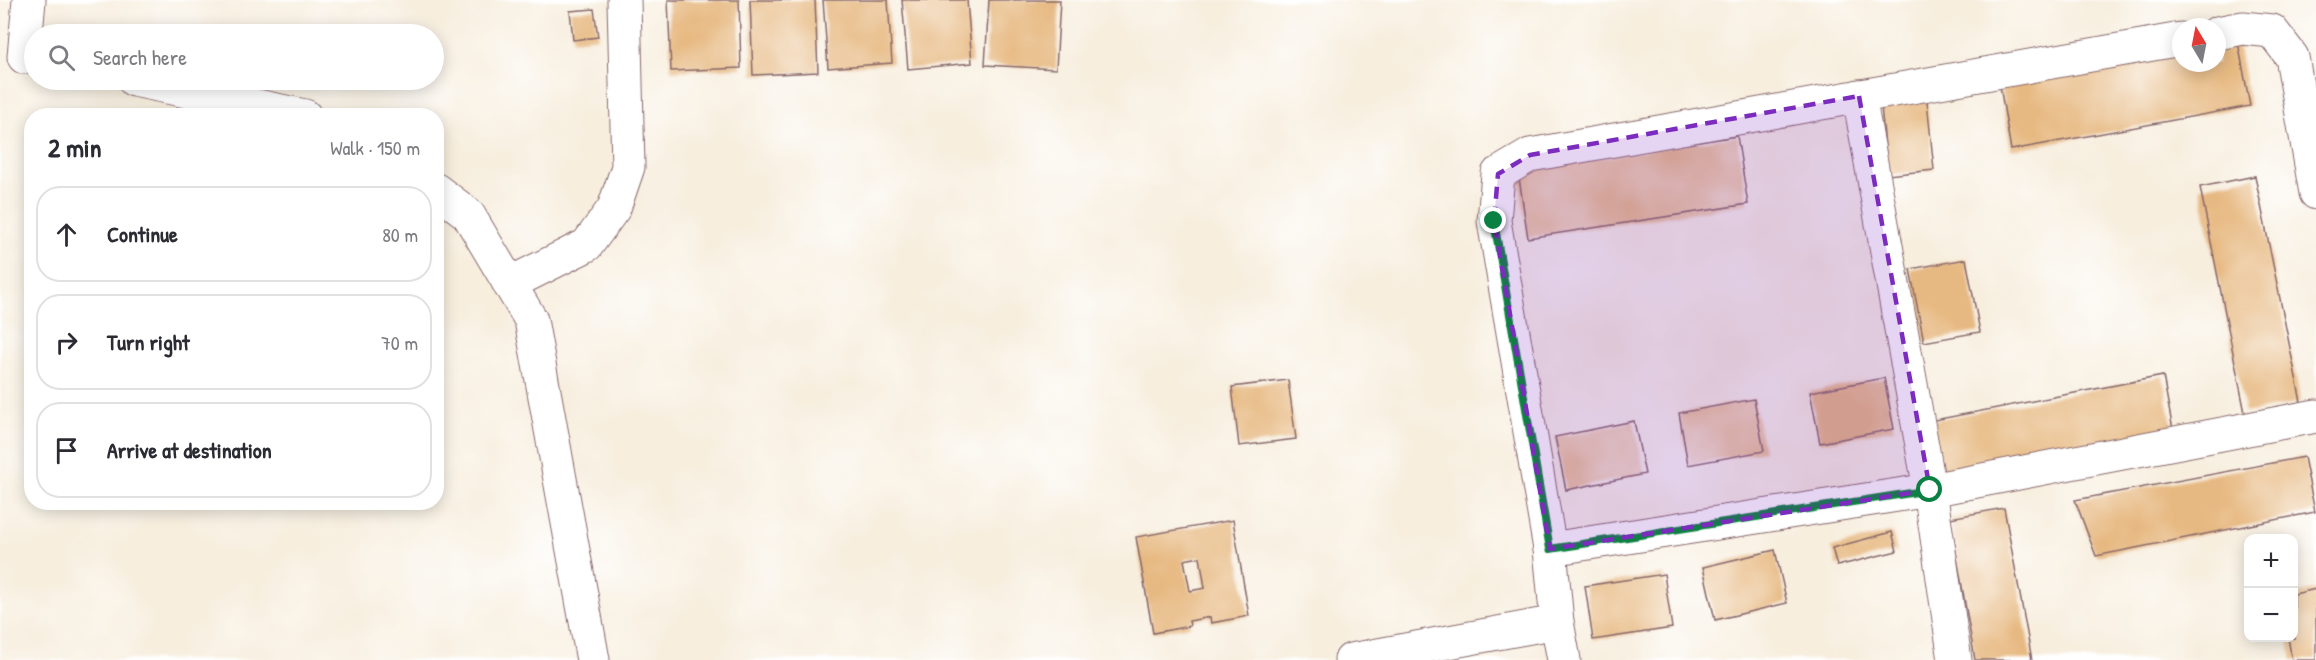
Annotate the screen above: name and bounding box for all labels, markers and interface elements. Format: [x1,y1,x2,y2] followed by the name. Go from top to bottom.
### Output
[2172,18,2226,72] north arrow
[24,24,444,90] search box
[45,41,78,74] icon: search
[93,42,187,72] text: Search here
[48,130,101,165] text: 2 min
[330,134,420,161] text: Walk · 150 m
[1480,207,1506,233] route end
[50,218,83,251] icon: ahead
[107,219,178,249] text: Continue
[382,221,418,248] text: 80 m
[50,326,83,359] icon: right
[107,327,190,357] text: Turn right
[381,329,418,356] text: 70 m
[50,434,83,467] icon: arrive
[107,435,272,465] text: Arrive at destination
[1916,476,1942,502] route start
[2244,534,2298,642] map controls
[2244,534,2298,588] button: +
[2244,588,2298,642] button: −

